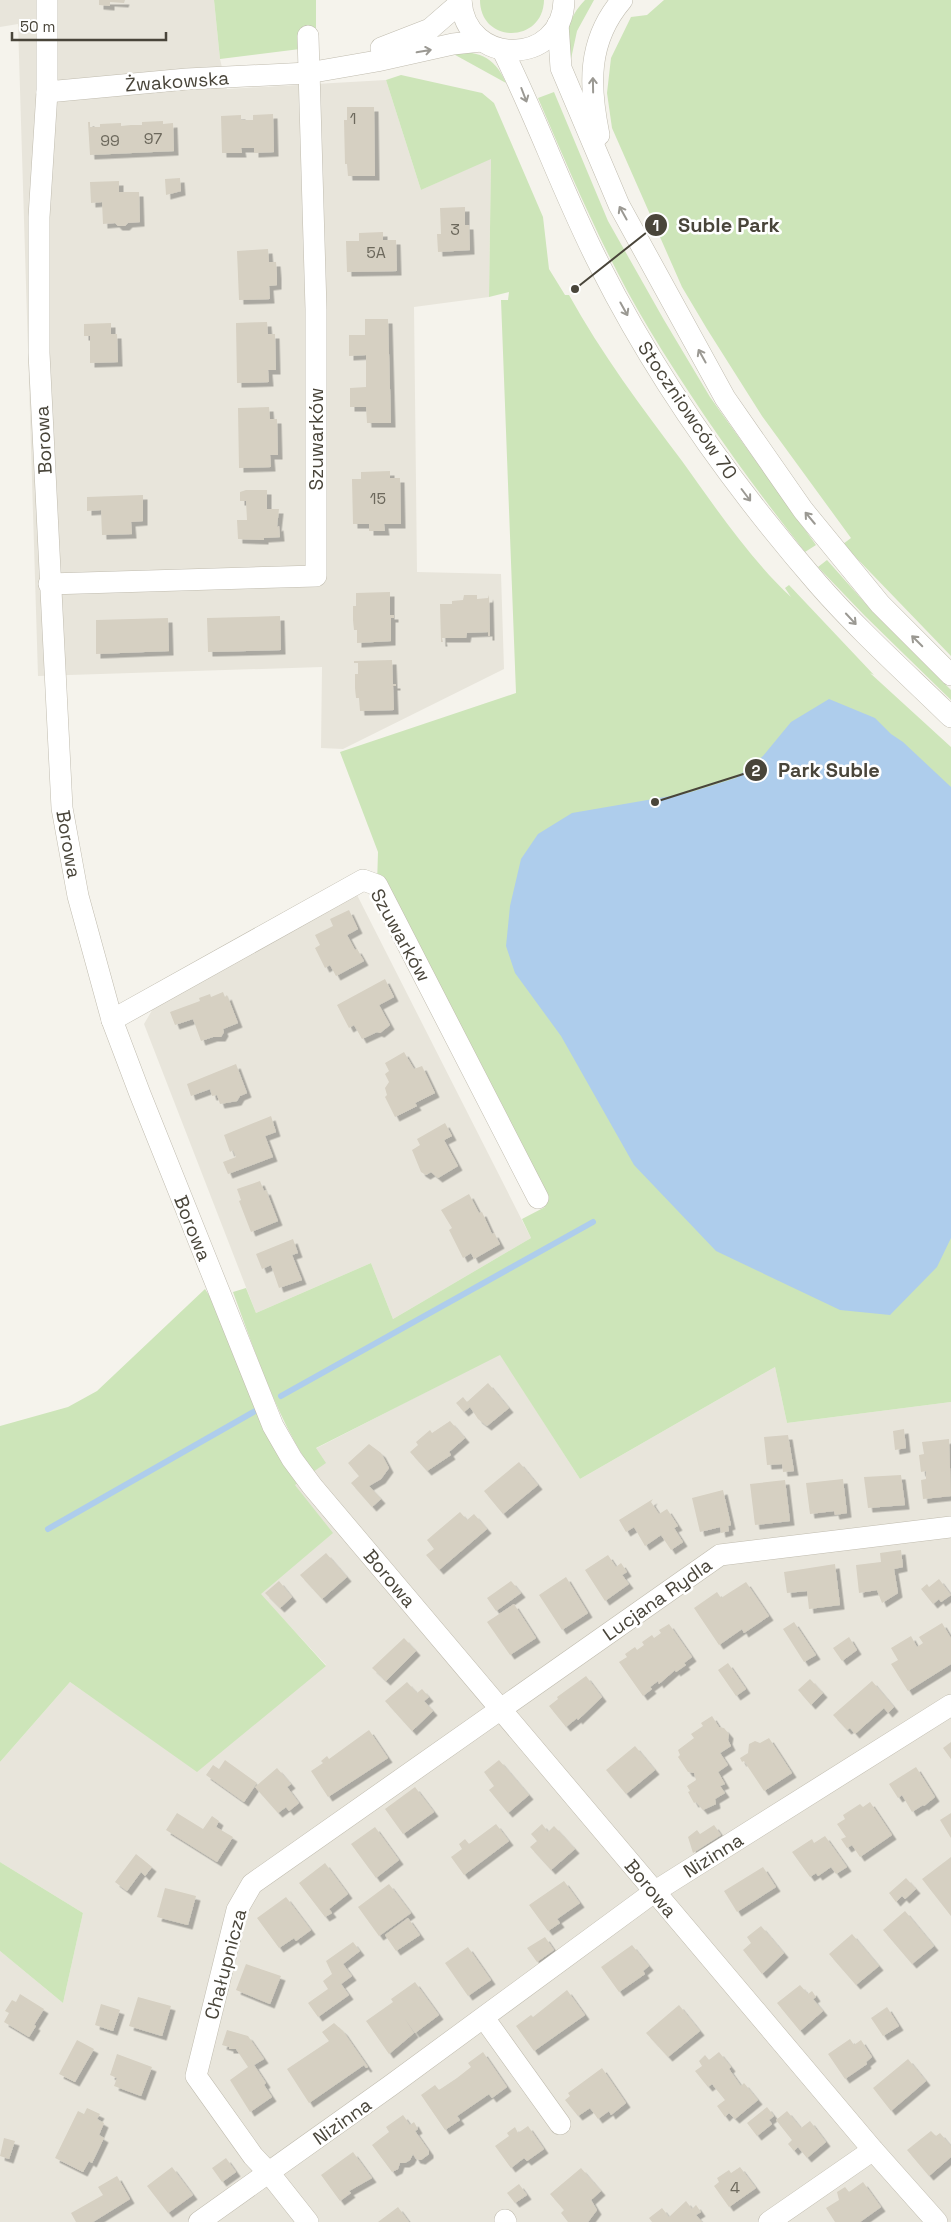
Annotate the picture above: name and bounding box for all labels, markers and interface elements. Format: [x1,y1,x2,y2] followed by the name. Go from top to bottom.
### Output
[12,10,166,42] scale bar
[20,17,55,36] text: 50 m
[416,45,432,55] one-way arrow
[124,65,230,98] street label: Żwakowska
[588,77,598,94] one-way arrow
[520,87,529,102] one-way arrow
[350,108,356,129] house number: 1
[144,128,162,149] house number: 97
[100,130,120,151] house number: 99
[618,206,628,221] one-way arrow
[643,208,790,243] callout: Suble Park
[678,212,780,238] text: Suble Park
[653,216,659,235] text: 1
[450,219,460,240] house number: 3
[366,242,386,263] house number: 5A
[619,301,629,315] one-way arrow
[632,336,743,484] street label: Stoczniowców 70
[696,349,706,363] one-way arrow
[304,388,329,490] street label: Szuwarków
[29,405,58,475] street label: Borowa
[370,488,386,509] house number: 15
[741,488,752,501] one-way arrow
[805,512,816,525] one-way arrow
[845,613,857,625] one-way arrow
[911,634,923,647] one-way arrow
[743,753,890,788] callout: Park Suble
[778,757,880,783] text: Park Suble
[752,761,761,780] text: 2
[50,808,87,880] street label: Borowa
[365,884,436,986] street label: Szuwarków
[168,1192,217,1265] street label: Borowa
[358,1544,421,1613] street label: Borowa
[598,1552,717,1646] street label: Lucjana Rydla
[679,1827,748,1884] street label: Nizinna
[619,1854,682,1923] street label: Borowa
[199,1906,252,2022] street label: Chałupnicza
[308,2092,377,2151] street label: Nizinna
[730,2177,740,2198] house number: 4

